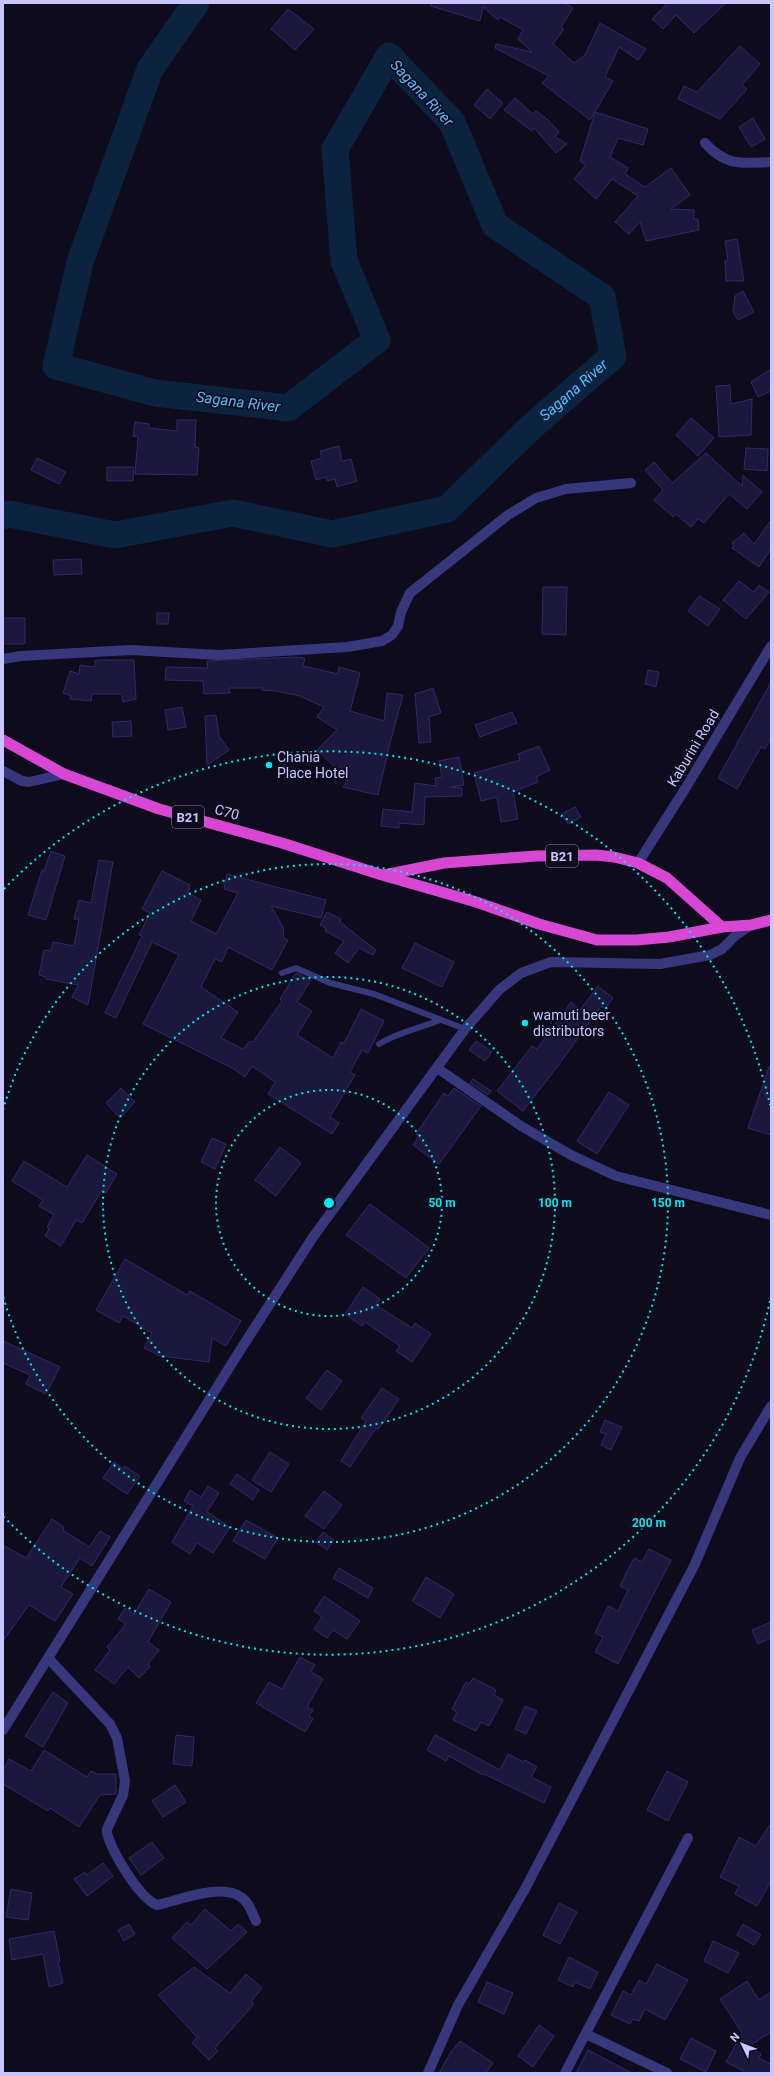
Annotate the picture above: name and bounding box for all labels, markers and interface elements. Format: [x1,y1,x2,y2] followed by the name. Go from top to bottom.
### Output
[387,56,458,131] water label: Sagana River
[536,355,612,425] water label: Sagana River
[195,388,282,416] water label: Sagana River
[664,707,722,789] street label: Kaburini Road
[277,749,348,781] place label: Chania Place Hotel
[264,760,274,770] marker: Chania Place Hotel
[213,801,241,823] street label: C70
[172,806,204,828] road number: B21
[546,845,578,867] road number: B21
[533,1007,610,1039] place label: wamuti beer distributors
[520,1018,530,1028] marker: wamuti beer distributors
[322,1196,336,1210] centre of rings
[428,1196,456,1210] text: 50 m
[538,1196,572,1210] text: 100 m
[651,1196,685,1210] text: 150 m
[632,1516,666,1530] text: 200 m
[722,2024,762,2064] north arrow
[728,2030,743,2045] text: N

